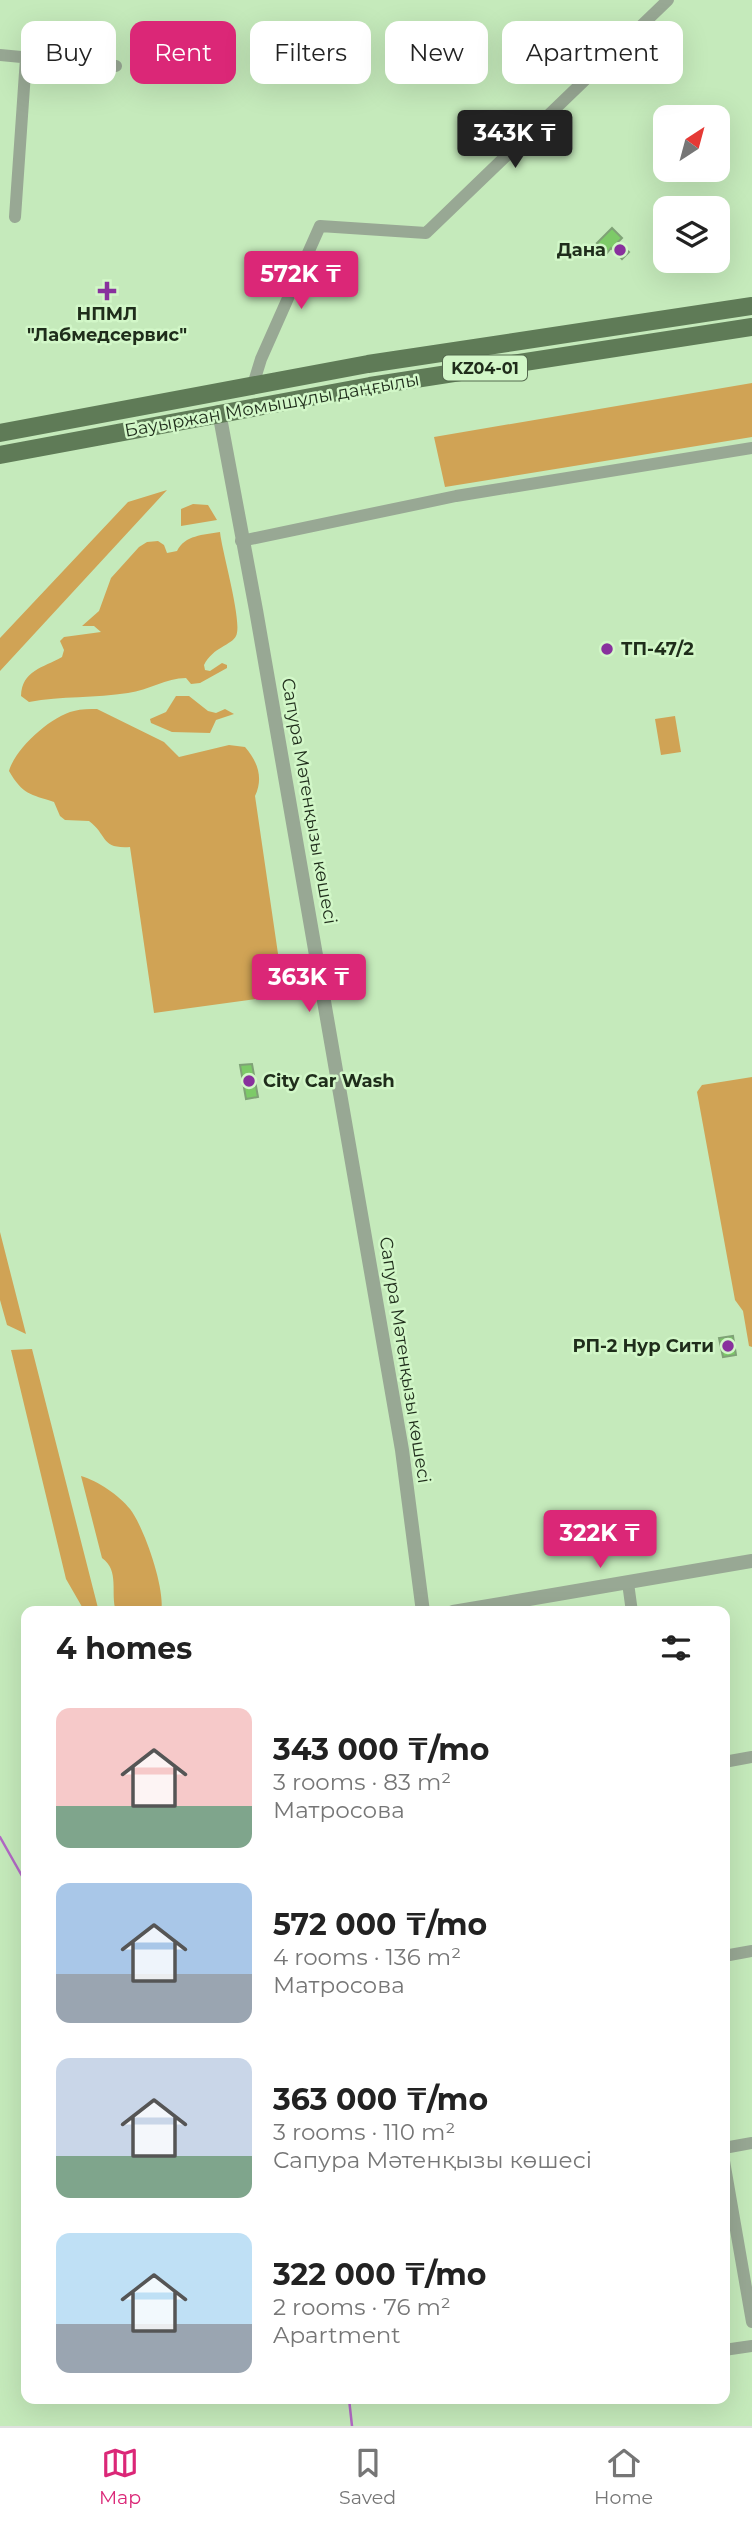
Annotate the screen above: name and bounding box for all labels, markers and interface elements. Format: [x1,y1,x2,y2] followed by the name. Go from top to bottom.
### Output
[21,21,116,84] chip: Buy
[130,21,236,84] chip: Rent
[250,21,371,84] chip: Filters
[385,21,488,84] chip: New
[502,21,683,84] chip: Apartment
[653,105,730,182] north arrow
[653,105,730,273] map controls
[458,110,572,170] pin: 343K ₸
[473,119,557,147] text: 343K ₸
[653,196,730,273] button: layers
[557,239,606,261] place label: Дана
[612,242,628,258] marker: Дана
[244,252,358,311] pin: 572K ₸
[260,260,342,288] text: 572K ₸
[97,281,117,301] marker: НПМЛ "Лабмедсервис"
[27,303,187,346] place label: НПМЛ "Лабмедсервис"
[443,356,527,380] road number: KZ04-01
[123,368,421,442] street label: Бауыржан Момышұлы даңғылы
[621,638,694,660] place label: ТП-47/2
[599,641,615,657] marker: ТП-47/2
[276,676,342,926] street label: Сапура Мәтенқызы көшесі
[252,954,366,1014] pin: 363K ₸
[268,963,350,991] text: 363K ₸
[263,1070,395,1092] place label: City Car Wash
[241,1073,257,1089] marker: City Car Wash
[375,1235,435,1485] street label: Сапура Мәтенқызы көшесі
[573,1335,714,1357] place label: РП-2 Нур Сити
[720,1338,736,1354] marker: РП-2 Нур Сити
[543,1510,657,1570] pin: 322K ₸
[560,1519,640,1547] text: 322K ₸
[657,1629,695,1667] icon: filters
[56,1630,192,1667] text: 4 homes
[273,1731,489,1768] text: 343 000 ₸/mo
[112,1736,196,1820] icon: home
[273,1768,451,1796] text: 3 rooms · 83 m²
[273,1796,405,1824] text: Матросова
[273,1906,487,1943] text: 572 000 ₸/mo
[112,1911,196,1995] icon: home
[273,1943,461,1971] text: 4 rooms · 136 m²
[273,1971,405,1999] text: Матросова
[273,2081,488,2118] text: 363 000 ₸/mo
[112,2086,196,2170] icon: home
[273,2118,455,2146] text: 3 rooms · 110 m²
[273,2146,592,2174] text: Сапура Мәтенқызы көшесі
[273,2256,486,2293] text: 322 000 ₸/mo
[112,2261,196,2345] icon: home
[273,2293,451,2321] text: 2 rooms · 76 m²
[273,2321,401,2349] text: Apartment
[99,2444,141,2509] tab: Map
[339,2444,396,2509] tab: Saved
[594,2444,653,2509] tab: Home

